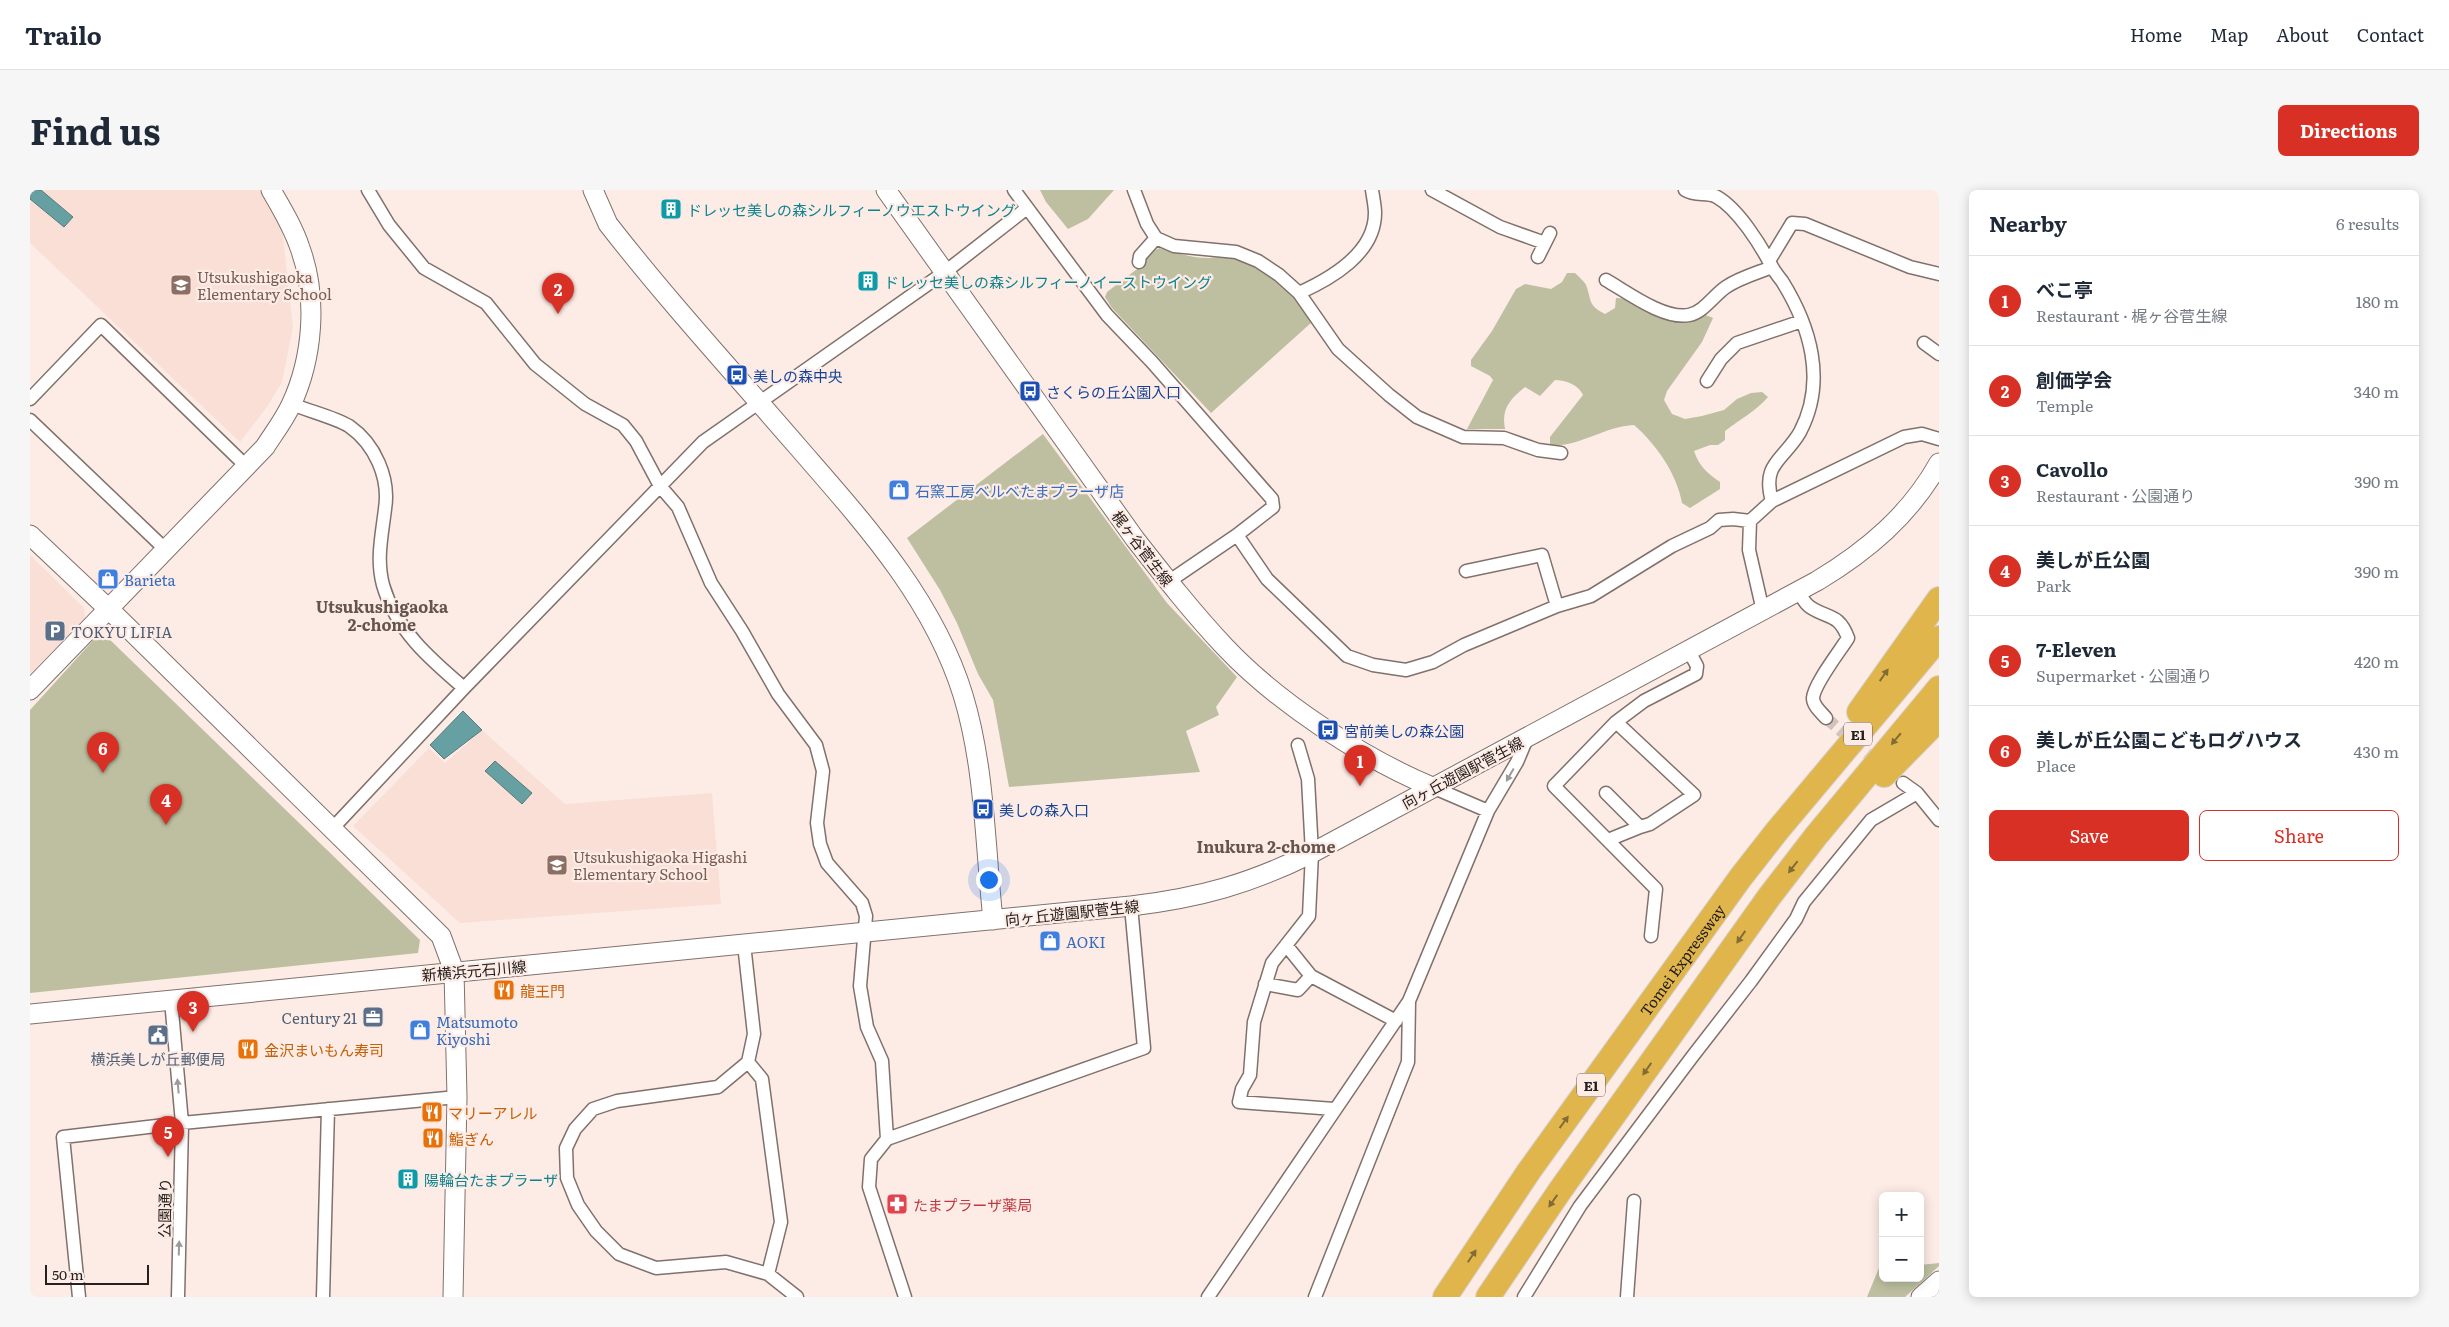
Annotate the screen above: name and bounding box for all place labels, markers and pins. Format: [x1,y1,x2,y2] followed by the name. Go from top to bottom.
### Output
[659,197,683,221] building icon: ドレッセ美しの森シルフィーノウエストウイング
[687,198,1016,221] place label: ドレッセ美しの森シルフィーノウエストウイング
[197,265,332,305] place label: Utsukushigaoka Elementary School
[856,269,880,293] building icon: ドレッセ美しの森シルフィーノイーストウイング
[884,270,1212,293] place label: ドレッセ美しの森シルフィーノイーストウイング
[169,273,193,297] school or university icon: Utsukushigaoka Elementary School
[542,273,574,314] pin: 2
[725,363,749,387] bus stop icon: 美しの森中央
[753,364,843,387] place label: 美しの森中央
[1018,379,1042,403] bus stop icon: さくらの丘公園入口
[1046,380,1181,403] place label: さくらの丘公園入口
[887,478,911,502] shop icon: 石窯工房ベルベたまプラーザ店
[915,479,1124,502] place label: 石窯工房ベルベたまプラーザ店
[96,567,120,591] shop icon: Barieta
[124,568,176,591] place label: Barieta
[43,619,67,643] parking icon: TOKYU LIFIA
[71,620,172,643] place label: TOKYU LIFIA
[1316,718,1340,742] bus stop icon: 宮前美しの森公園
[1344,719,1464,742] place label: 宮前美しの森公園
[87,732,119,773] pin: 6
[1344,745,1376,786] pin: 1
[150,784,182,825] pin: 4
[971,797,995,821] bus stop icon: 美しの森入口
[999,798,1089,821] place label: 美しの森入口
[573,845,747,885] place label: Utsukushigaoka Higashi Elementary School
[545,853,569,877] school or university icon: Utsukushigaoka Higashi Elementary School
[1038,929,1062,953] shop icon: AOKI
[1066,930,1106,953] place label: AOKI
[492,978,516,1002] restaurant icon: 龍王門
[520,979,565,1002] place label: 龍王門
[177,991,209,1032] pin: 3
[361,1005,385,1029] office icon: Century 21
[282,1006,357,1029] place label: Century 21
[436,1010,518,1050] place label: Matsumoto Kiyoshi
[408,1018,432,1042] shop icon: Matsumoto Kiyoshi
[146,1023,170,1047] public building icon: 横浜美しが丘郵便局
[236,1037,260,1061] restaurant icon: 金沢まいもん寿司
[264,1038,384,1061] place label: 金沢まいもん寿司
[90,1047,226,1070] place label: 横浜美しが丘郵便局
[420,1100,444,1124] restaurant icon: マリーアレル
[448,1101,537,1124] place label: マリーアレル
[152,1116,184,1157] pin: 5
[421,1126,445,1150] restaurant icon: 鮨ぎん
[449,1127,494,1150] place label: 鮨ぎん
[396,1167,420,1191] building icon: 陽輪台たまプラーザ
[424,1168,558,1191] place label: 陽輪台たまプラーザ
[885,1192,909,1216] pharmacy icon: たまプラーザ薬局
[913,1193,1032,1216] place label: たまプラーザ薬局

